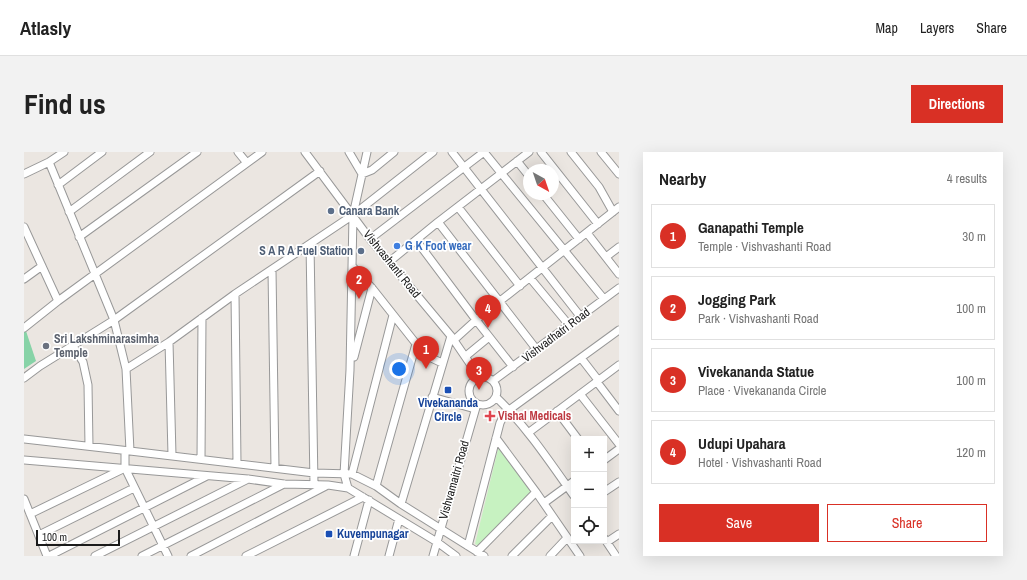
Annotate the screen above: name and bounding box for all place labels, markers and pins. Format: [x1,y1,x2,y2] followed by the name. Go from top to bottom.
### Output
[339,203,400,219] place label: Canara Bank
[326,206,336,216] marker: Canara Bank
[405,238,471,254] place label: G K Foot wear
[392,241,402,251] marker: G K Foot wear
[259,243,353,259] place label: S A R A Fuel Station
[356,246,366,256] marker: S A R A Fuel Station
[346,266,372,299] pin: 2
[475,295,501,328] pin: 4
[54,331,160,361] place label: Sri Lakshminarasimha Temple
[413,336,439,369] pin: 1
[41,341,51,351] marker: Sri Lakshminarasimha Temple
[466,357,492,390] pin: 3
[443,385,453,395] marker: Vivekananda Circle
[418,395,479,425] place label: Vivekananda Circle
[498,408,572,424] place label: Vishal Medicals
[485,411,495,421] marker: Vishal Medicals
[337,526,409,542] place label: Kuvempunagar
[324,529,334,539] marker: Kuvempunagar

